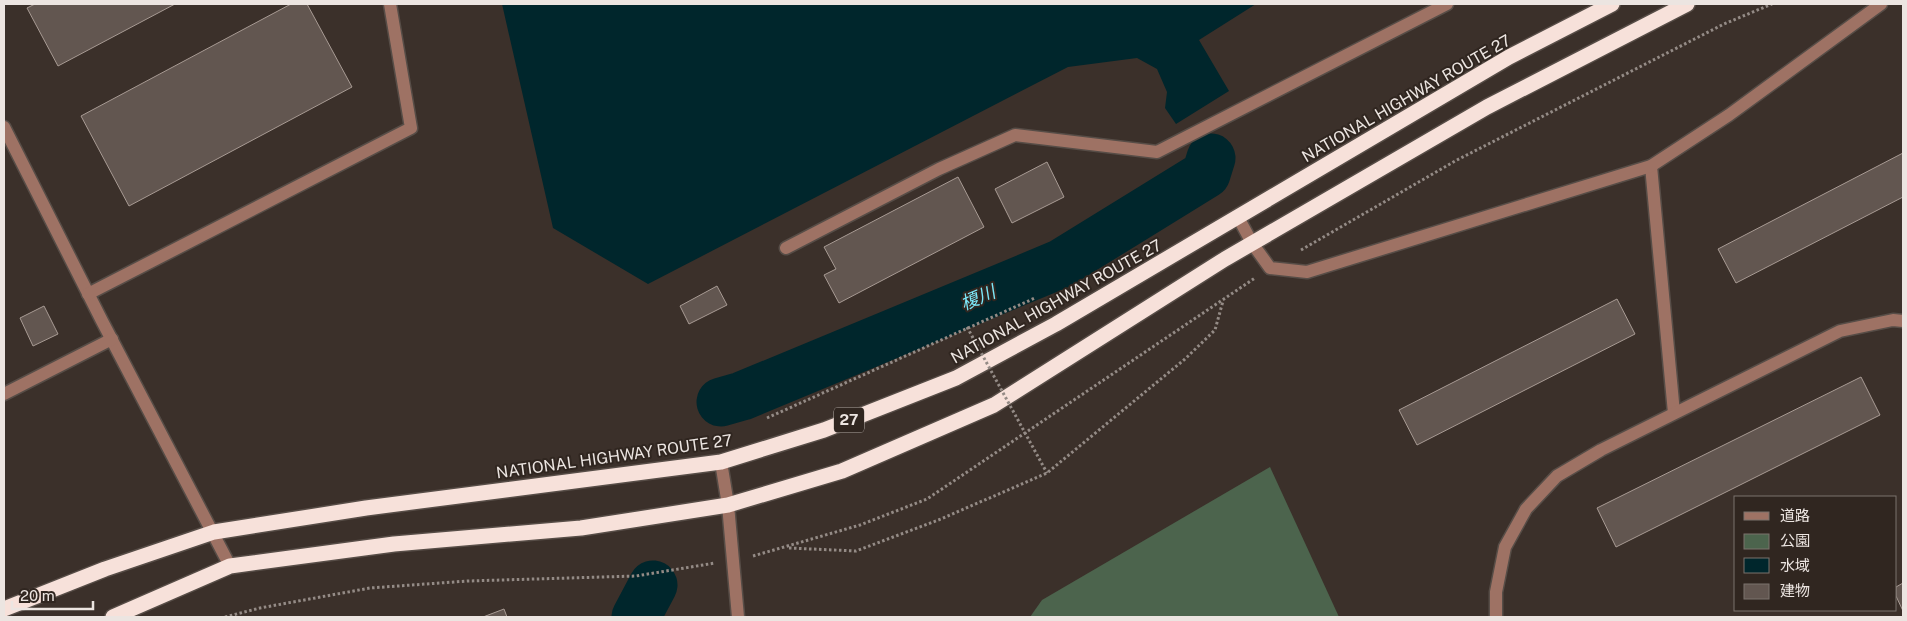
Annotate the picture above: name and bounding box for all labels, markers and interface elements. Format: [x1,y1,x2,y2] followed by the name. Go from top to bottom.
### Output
[1298,31,1514,166] street label: NATIONAL HIGHWAY ROUTE 27
[948,235,1165,367] street label: NATIONAL HIGHWAY ROUTE 27
[957,280,1000,314] water label: 榎川
[834,408,864,432] road number: 27
[495,431,733,482] street label: NATIONAL HIGHWAY ROUTE 27
[1734,496,1897,611] legend
[1780,507,1810,524] text: 道路
[1780,532,1810,549] text: 公園
[1780,557,1810,574] text: 水域
[12,578,94,610] scale bar
[1780,582,1810,599] text: 建物
[20,587,55,604] text: 20 m

